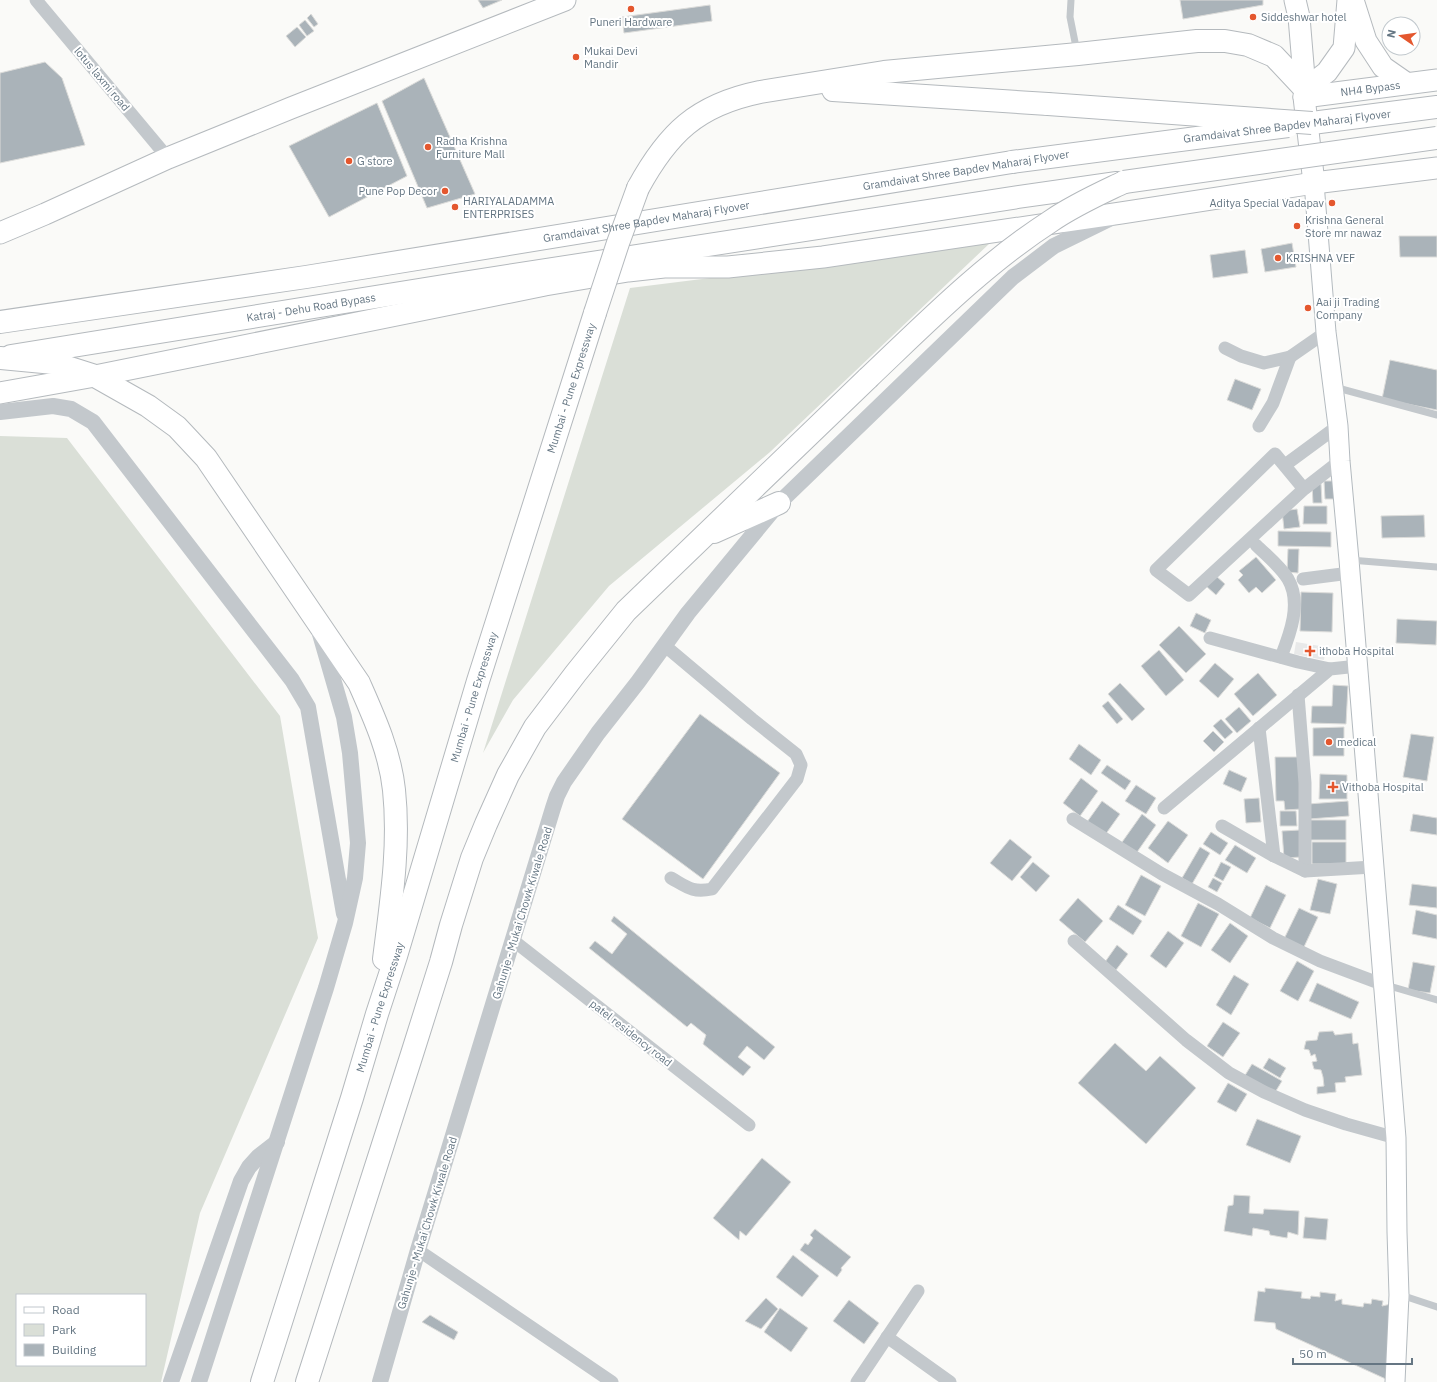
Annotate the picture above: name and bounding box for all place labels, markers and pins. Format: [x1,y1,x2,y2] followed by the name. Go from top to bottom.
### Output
[626,4,636,14] marker: Puneri Hardware
[1261,10,1347,24] place label: Siddeshwar hotel
[1248,12,1258,22] marker: Siddeshwar hotel
[590,15,672,29] place label: Puneri Hardware
[584,44,638,71] place label: Mukai Devi Mandir
[571,52,581,62] marker: Mukai Devi Mandir
[436,134,507,161] place label: Radha Krishna Furniture Mall
[423,142,433,152] marker: Radha Krishna Furniture Mall
[357,154,393,168] place label: G store
[344,156,354,166] marker: G store
[359,184,437,198] place label: Pune Pop Decor
[440,186,450,196] marker: Pune Pop Decor
[463,194,554,221] place label: HARIYALADAMMA ENTERPRISES
[1210,196,1325,210] place label: Aditya Special Vadapav
[1327,198,1337,208] marker: Aditya Special Vadapav
[450,202,460,212] marker: HARIYALADAMMA ENTERPRISES
[1305,213,1384,240] place label: Krishna General Store mr nawaz
[1292,221,1302,231] marker: Krishna General Store mr nawaz
[1286,251,1355,265] place label: KRISHNA VEF
[1273,253,1283,263] marker: KRISHNA VEF
[1316,295,1379,322] place label: Aai ji Trading Company
[1303,303,1313,313] marker: Aai ji Trading Company
[1319,644,1394,658] place label: ithoba Hospital
[1304,645,1316,657] marker: ithoba Hospital
[1337,735,1376,749] place label: medical
[1324,737,1334,747] marker: medical
[1342,780,1424,794] place label: Vithoba Hospital
[1327,781,1339,793] marker: Vithoba Hospital

